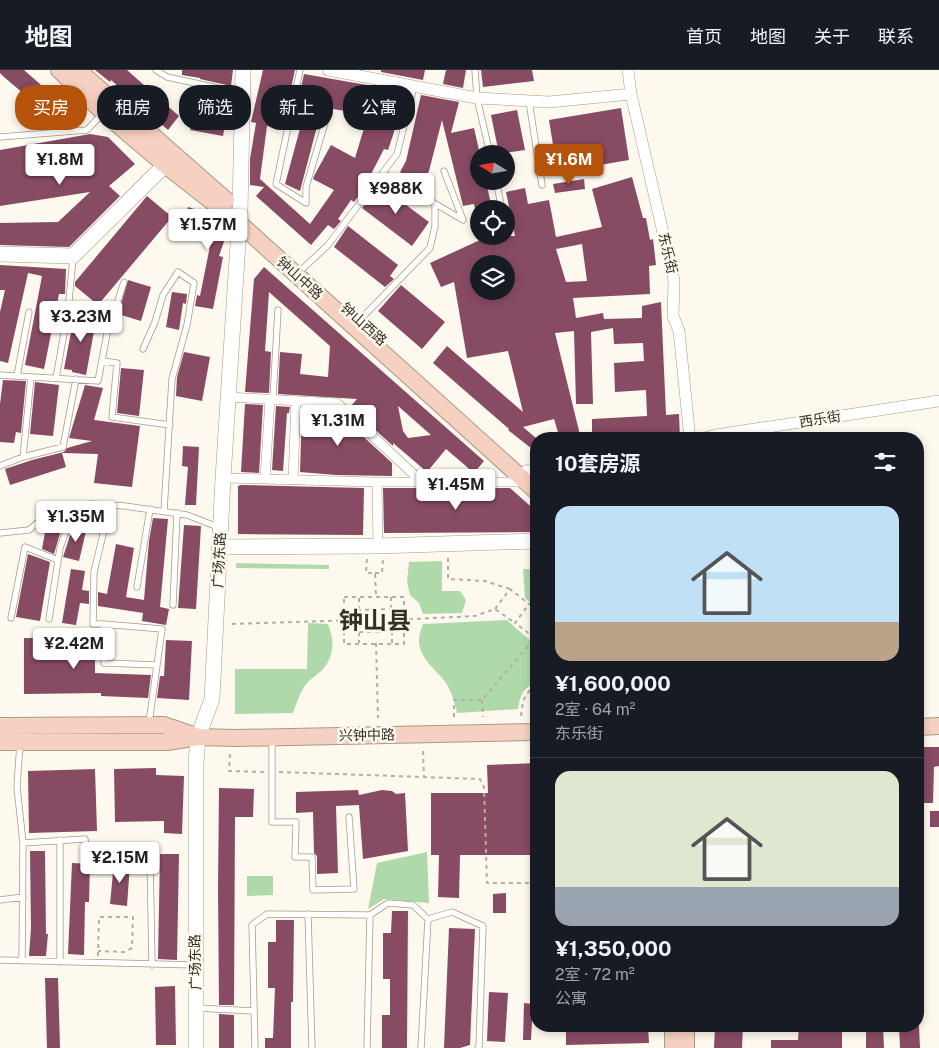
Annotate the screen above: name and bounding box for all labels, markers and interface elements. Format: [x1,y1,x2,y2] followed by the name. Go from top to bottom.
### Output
[25,22,73,50] text: 地图
[686,26,722,47] text: 首页
[750,26,786,47] text: 地图
[814,26,850,47] text: 关于
[878,26,914,47] text: 联系
[15,85,87,130] chip: 买房
[97,85,169,130] chip: 租房
[179,85,251,130] chip: 筛选
[261,85,333,130] chip: 新上
[343,85,415,130] chip: 公寓
[25,144,95,186] pin: ¥1.8M
[534,144,604,186] pin: ¥1.6M
[470,145,515,190] north arrow
[470,145,515,300] map controls
[36,150,84,169] text: ¥1.8M
[546,150,592,169] text: ¥1.6M
[361,172,431,215] pin: ¥988K
[369,179,423,198] text: ¥988K
[470,200,515,245] button: locate
[167,208,249,251] pin: ¥1.57M
[179,215,237,234] text: ¥1.57M
[655,231,681,275] street label: 东乐街
[274,253,326,303] street label: 钟山中路
[470,255,515,300] button: layers
[338,299,390,349] street label: 钟山西路
[40,300,122,343] pin: ¥3.23M
[50,307,112,326] text: ¥3.23M
[297,404,379,447] pin: ¥1.31M
[798,408,842,430] street label: 西乐街
[311,411,365,430] text: ¥1.31M
[871,448,899,476] icon: filters
[555,451,641,476] text: 10套房源
[415,468,497,511] pin: ¥1.45M
[427,475,485,494] text: ¥1.45M
[35,500,117,543] pin: ¥1.35M
[47,507,105,526] text: ¥1.35M
[210,532,228,588] street label: 广场东路
[682,538,772,628] icon: home
[339,606,411,634] district label: 钟山县
[33,628,115,670] pin: ¥2.42M
[44,634,104,653] text: ¥2.42M
[555,671,671,696] text: ¥1,600,000
[555,700,635,719] text: 2室 · 64 m²
[555,724,603,743] text: 东乐街
[339,727,395,743] street label: 兴钟中路
[682,804,772,894] icon: home
[79,842,161,884] pin: ¥2.15M
[91,848,149,867] text: ¥2.15M
[187,934,203,990] street label: 广场东路
[555,936,672,961] text: ¥1,350,000
[555,965,635,984] text: 2室 · 72 m²
[555,989,587,1008] text: 公寓

